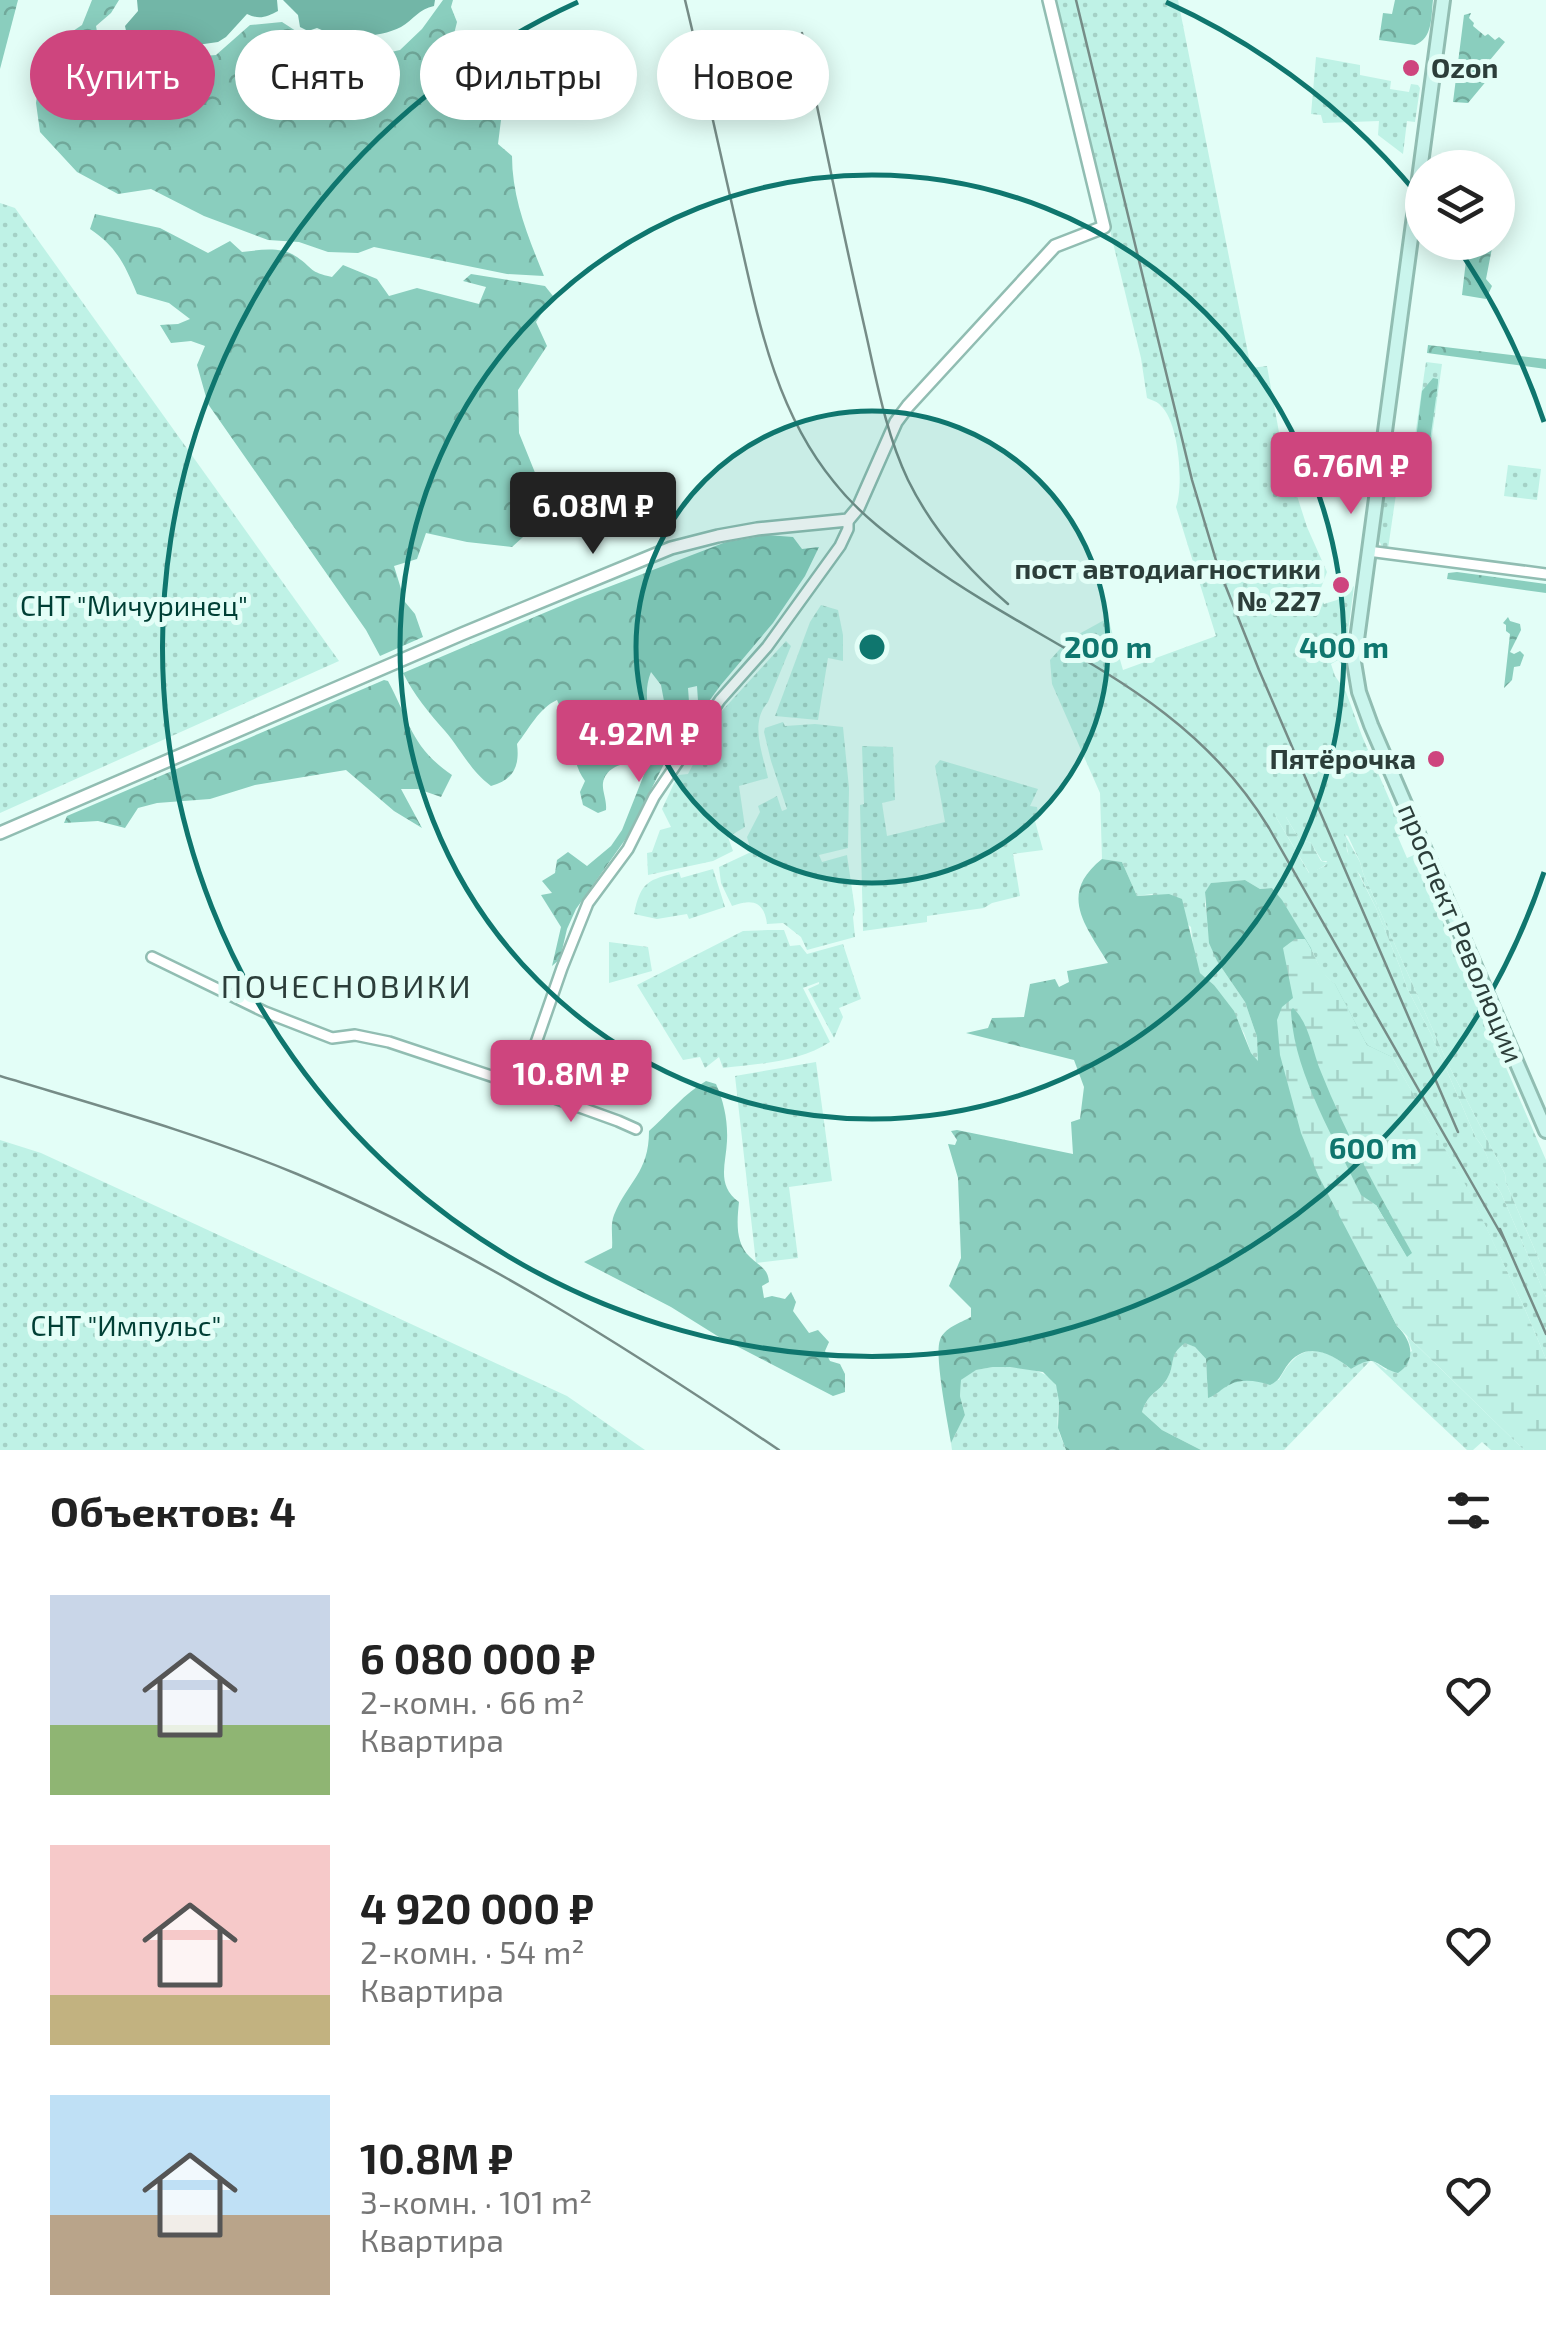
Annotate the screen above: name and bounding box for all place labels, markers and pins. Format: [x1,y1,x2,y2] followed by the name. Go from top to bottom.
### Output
[1431,50,1498,84] place label: Ozon
[1400,57,1422,79] marker: Ozon
[1259,432,1443,517] pin: 6.76M ₽
[501,472,685,557] pin: 6.08M ₽
[1014,551,1321,617] place label: пост автодиагностики № 227
[1330,574,1352,596] marker: пост автодиагностики № 227
[854,629,890,665] centre of rings
[547,700,731,785] pin: 4.92M ₽
[1269,741,1416,775] place label: Пятёрочка
[1425,748,1447,770] marker: Пятёрочка
[479,1040,663,1125] pin: 10.8M ₽

